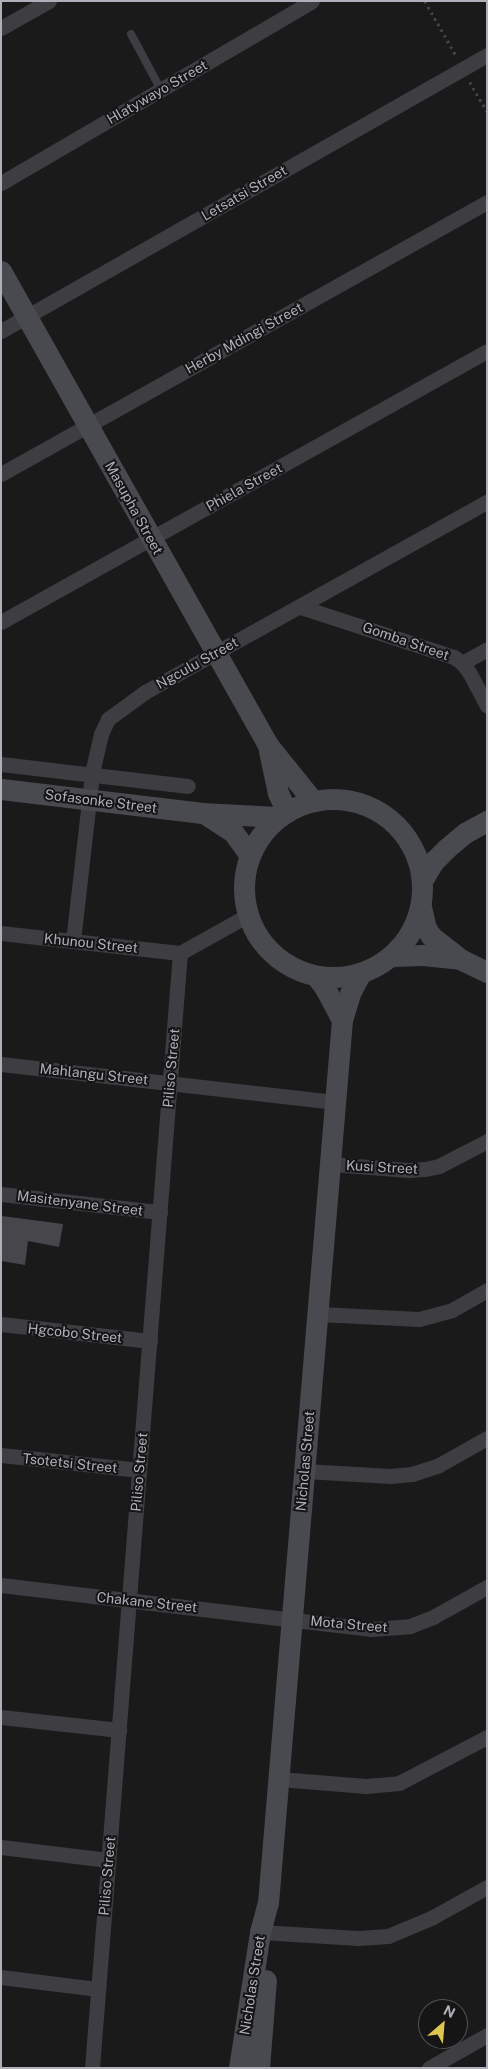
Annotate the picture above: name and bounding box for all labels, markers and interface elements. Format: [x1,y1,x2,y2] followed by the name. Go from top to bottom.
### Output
[104,56,210,128] street label: Hlatywayo Street
[198,162,290,224] street label: Letsatsi Street
[182,299,306,377] street label: Herby Mdingi Street
[102,459,166,557] street label: Masupha Street
[203,459,285,515] street label: Phiela Street
[360,618,452,664] street label: Gomba Street
[153,634,241,692] street label: Ngculu Street
[44,786,158,816] street label: Sofasonke Street
[43,930,139,956] street label: Khunou Street
[159,1028,183,1108] street label: Piliso Street
[39,1060,149,1088] street label: Mahlangu Street
[346,1157,418,1177] street label: Kusi Street
[16,1187,144,1219] street label: Masitenyane Street
[27,1320,123,1346] street label: Hgcobo Street
[292,1410,318,1512] street label: Nicholas Street
[127,1432,151,1512] street label: Piliso Street
[22,1450,118,1476] street label: Tsotetsi Street
[96,1588,198,1616] street label: Chakane Street
[310,1612,388,1636] street label: Mota Street
[95,1836,119,1916] street label: Piliso Street
[236,1934,268,2036] street label: Nicholas Street
[418,1999,468,2049] north arrow
[441,2002,458,2021] text: N

